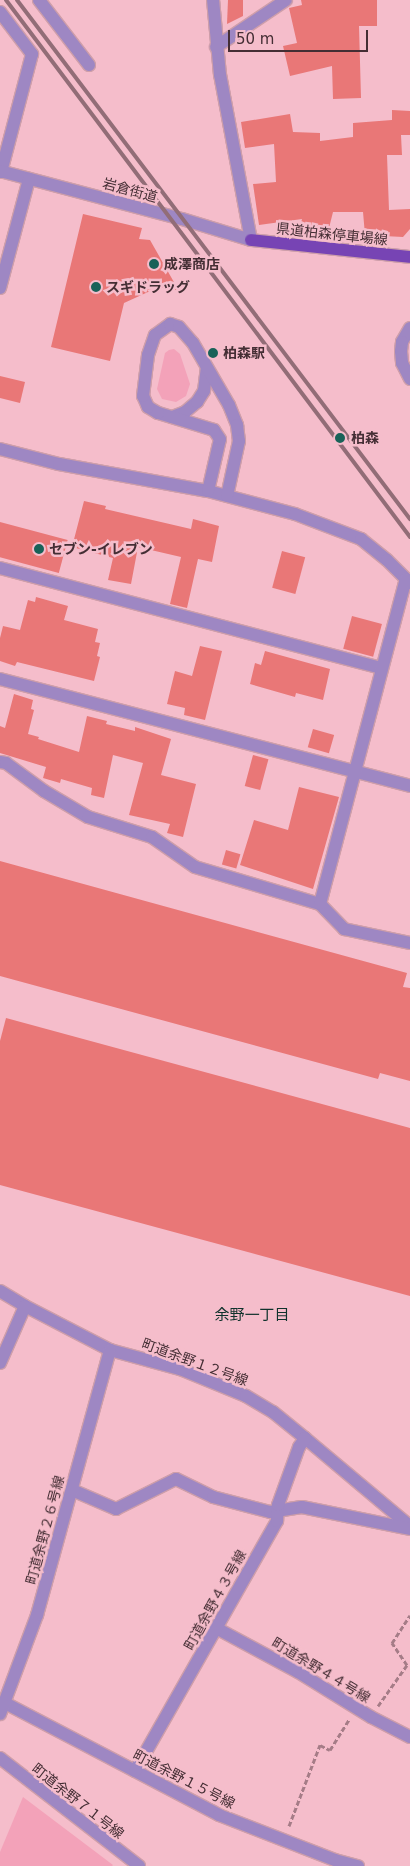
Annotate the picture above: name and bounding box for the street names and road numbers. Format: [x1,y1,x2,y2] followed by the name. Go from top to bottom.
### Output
[101,175,159,205] street label: 岩倉街道
[275,220,389,248] street label: 県道柏森停車場線
[140,1335,250,1389] street label: 町道余野１２号線
[22,1474,68,1586] street label: 町道余野２６号線
[181,1547,249,1653] street label: 町道余野４３号線
[269,1634,373,1706] street label: 町道余野４４号線
[130,1746,238,1812] street label: 町道余野１５号線
[29,1760,127,1842] street label: 町道余野７１号線

